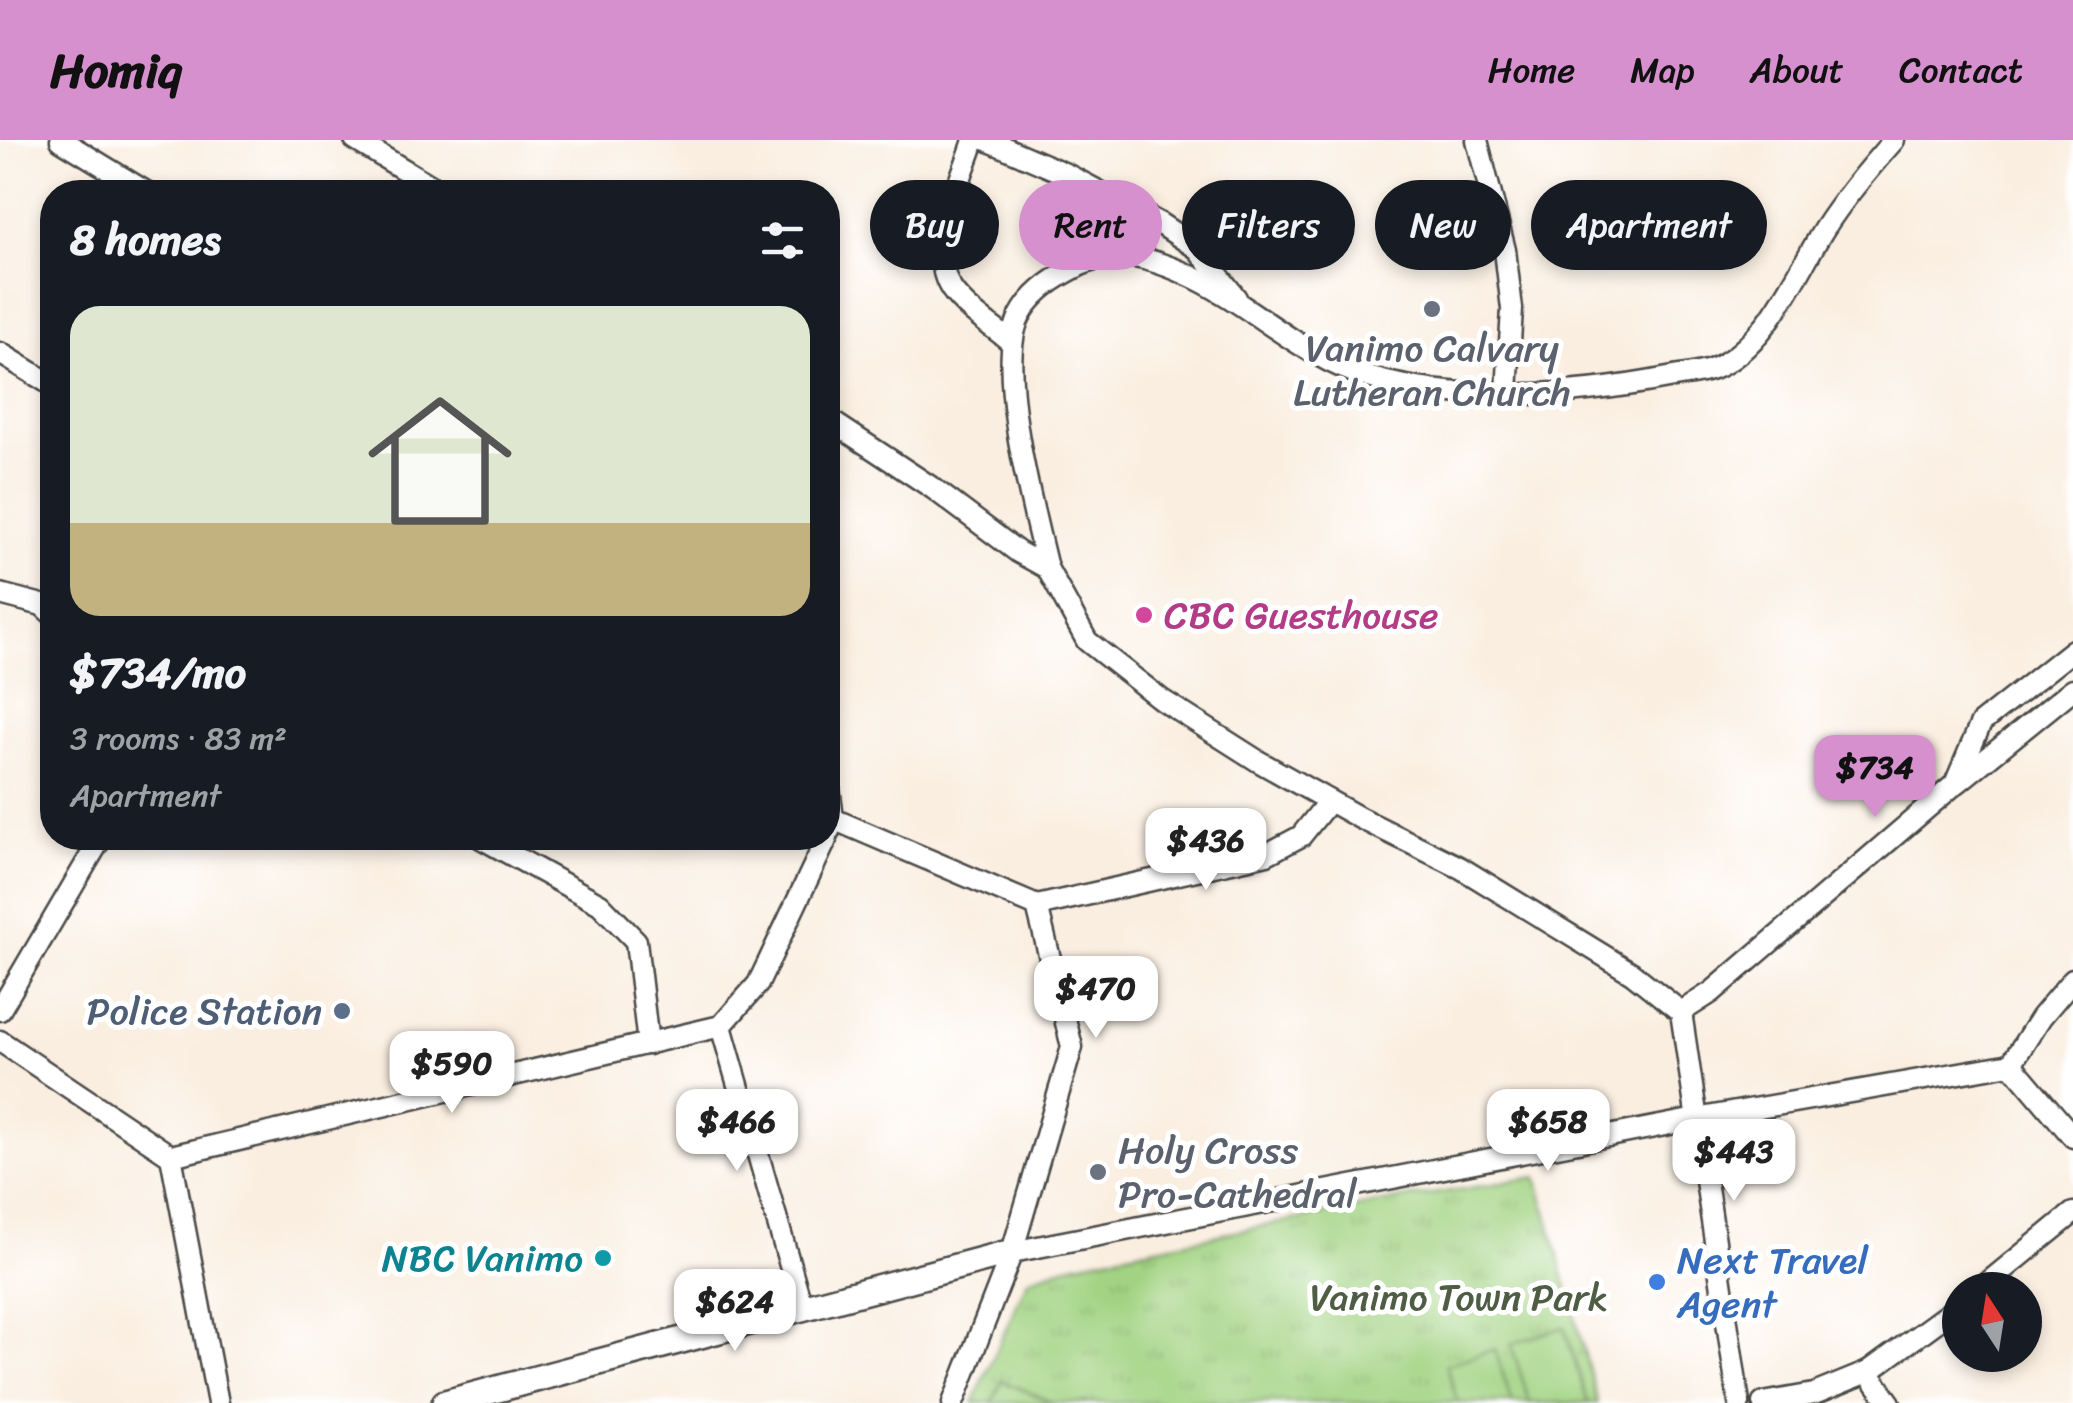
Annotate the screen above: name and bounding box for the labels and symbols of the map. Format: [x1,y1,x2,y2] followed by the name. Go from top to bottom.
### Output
[1421,298,1443,320] marker: Vanimo Calvary Lutheran Church
[1293,315,1571,426] place label: Vanimo Calvary Lutheran Church
[1164,582,1438,649] place label: CBC Guesthouse
[1133,604,1155,626] marker: CBC Guesthouse
[1816,735,1934,820] pin: $734
[1147,808,1265,893] pin: $436
[1037,956,1155,1041] pin: $470
[87,978,322,1045] place label: Police Station
[331,1000,353,1022] marker: Police Station
[393,1031,511,1116] pin: $590
[678,1089,796,1174] pin: $466
[1489,1089,1607,1174] pin: $658
[1118,1117,1358,1228] place label: Holy Cross Pro-Cathedral
[1675,1119,1793,1204] pin: $443
[1087,1161,1109,1183] marker: Holy Cross Pro-Cathedral
[382,1225,583,1292] place label: NBC Vanimo
[1676,1227,1869,1338] place label: Next Travel Agent
[592,1247,614,1269] marker: NBC Vanimo
[1310,1264,1608,1331] park label: Vanimo Town Park
[676,1269,794,1354] pin: $624
[1646,1271,1668,1293] marker: Next Travel Agent
[1942,1272,2042,1372] north arrow

